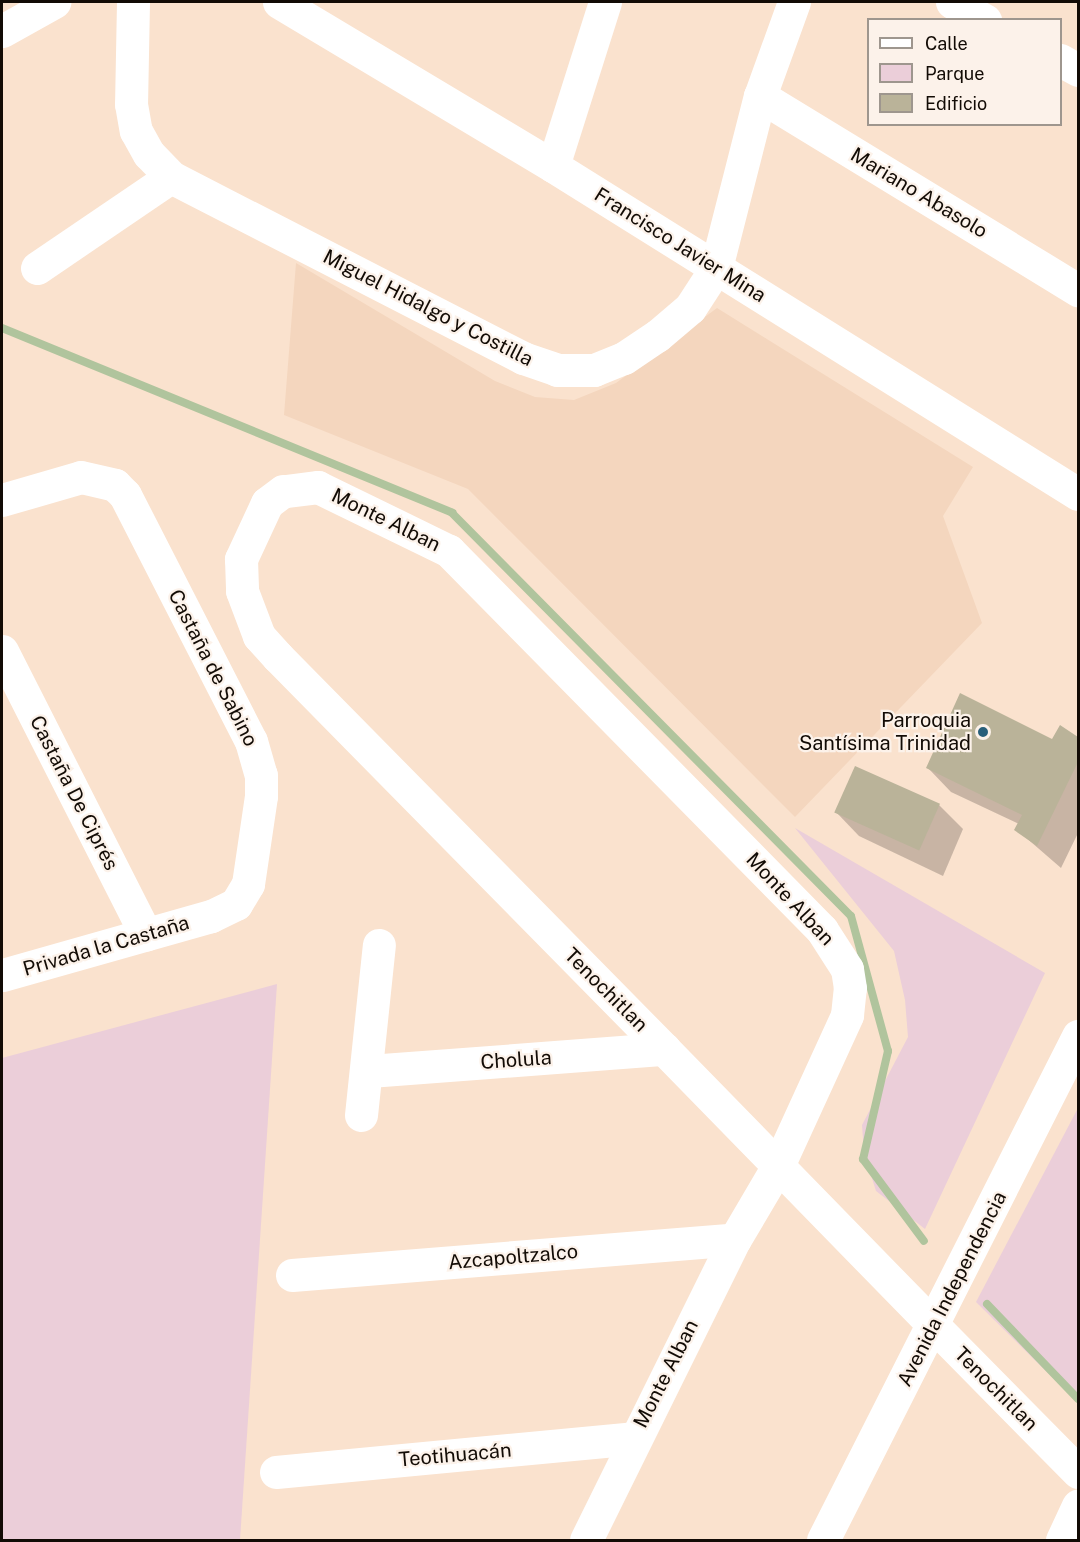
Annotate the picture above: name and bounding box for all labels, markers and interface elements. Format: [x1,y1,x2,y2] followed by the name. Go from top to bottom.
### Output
[867,18,1062,126] legend
[925,33,968,54] text: Calle
[925,63,985,84] text: Parque
[925,93,987,114] text: Edificio
[846,143,992,243] street label: Mariano Abasolo
[590,182,770,308] street label: Francisco Javier Mina
[319,245,537,371] street label: Miguel Hidalgo y Costilla
[328,483,444,557] street label: Monte Alban
[163,585,263,751] street label: Castaña de Sabino
[799,708,971,755] place label: Parroquia Santísima Trinidad
[25,712,123,874] street label: Castaña De Ciprés
[976,725,990,739] marker: Parroquia Santísima Trinidad
[741,848,839,950] street label: Monte Alban
[20,911,192,981] street label: Privada la Castaña
[559,943,653,1037] street label: Tenochitlan
[480,1046,552,1074] street label: Cholula
[892,1188,1012,1390] street label: Avenida Independencia
[447,1239,579,1275] street label: Azcapoltzalco
[628,1316,704,1432] street label: Monte Alban
[949,1342,1043,1436] street label: Tenochitlan
[398,1438,512,1472] street label: Teotihuacán

